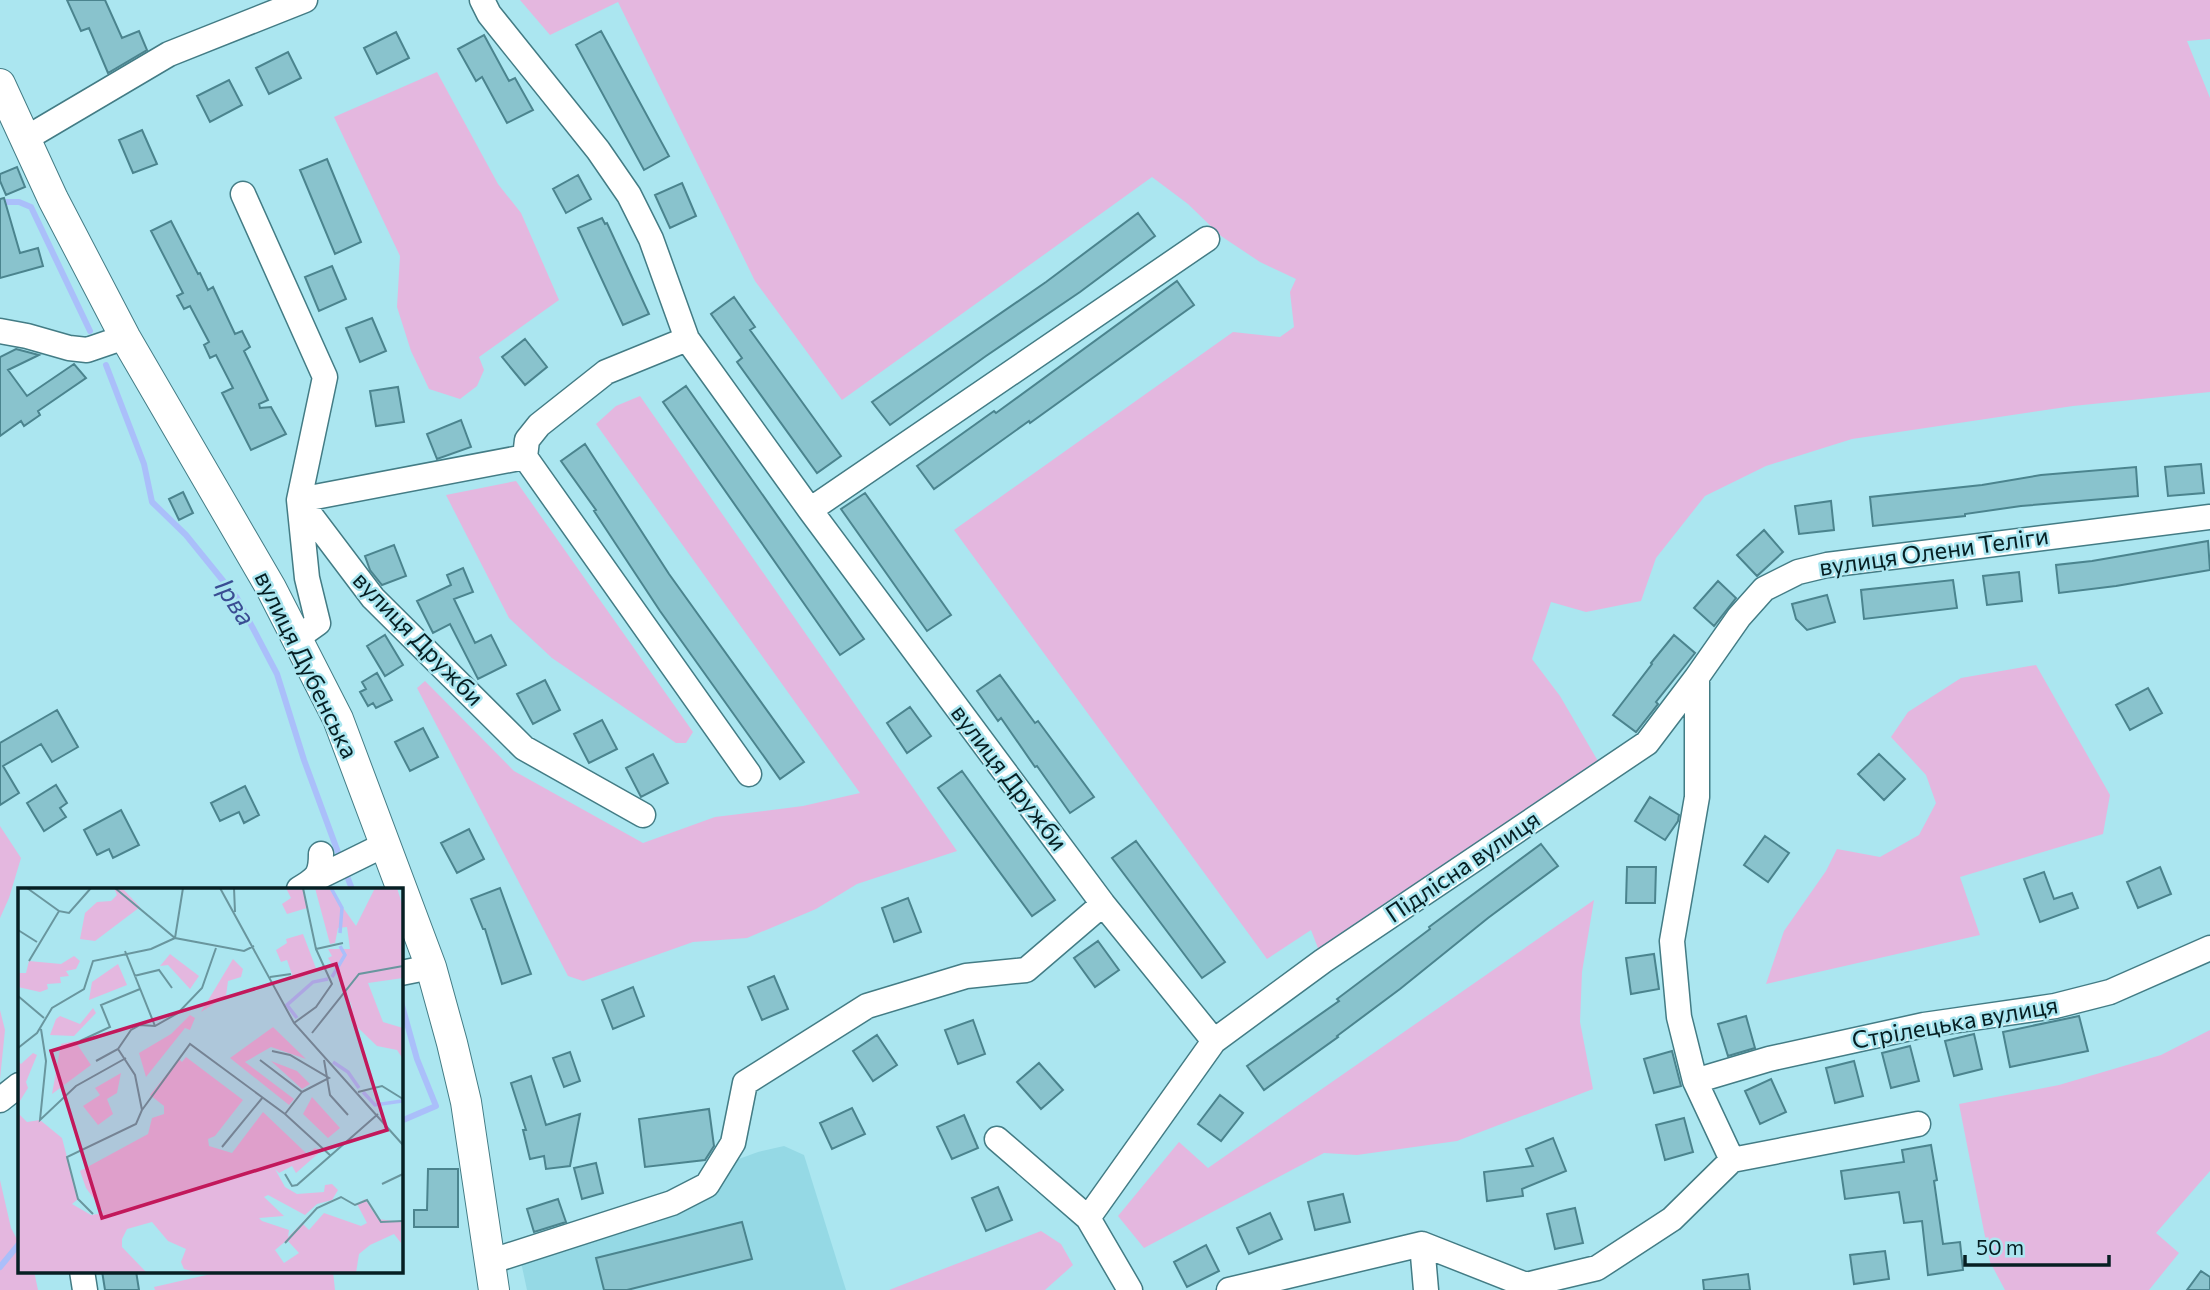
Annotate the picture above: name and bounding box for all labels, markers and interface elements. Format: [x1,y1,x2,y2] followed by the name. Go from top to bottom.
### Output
[1817,520,2050,581] street label: вулиця Олени Теліги
[348,565,490,711] street label: вулиця Дружби
[249,566,365,763] street label: вулиця Дубенська
[210,572,263,630] water label: Ірва
[946,698,1075,856] street label: вулиця Дружби
[1380,803,1545,928] street label: Підлісна вулиця
[18,888,402,1272] inset map
[1849,989,2060,1054] street label: Стрілецька вулиця
[1965,1224,2108,1268] scale bar
[1976,1234,2024,1259] text: 50 m

